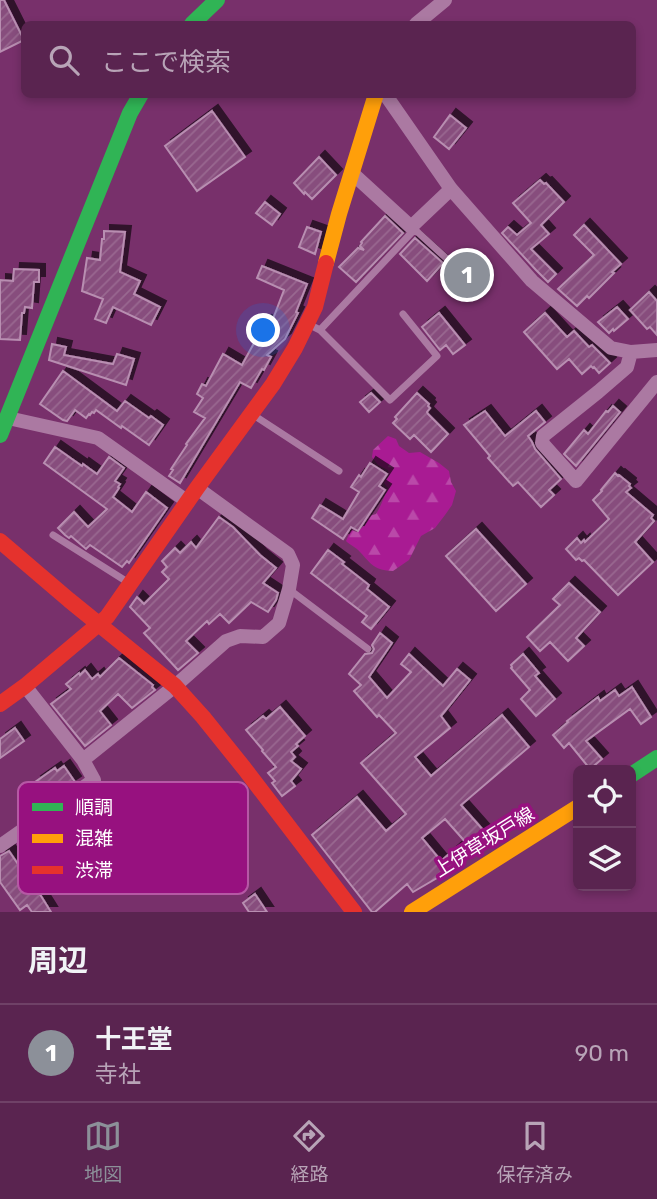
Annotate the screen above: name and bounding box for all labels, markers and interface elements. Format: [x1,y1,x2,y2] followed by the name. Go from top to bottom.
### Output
[21,21,636,98] search box
[45,41,83,79] icon: search
[101,47,231,78] text: ここで検索
[444,249,490,301] pin: 1
[246,313,280,347] your location
[573,765,636,891] map controls
[573,765,636,828] button: locate
[18,782,248,894] legend
[75,796,113,819] text: 順調
[430,802,538,882] street label: 上伊草坂戸線
[75,827,113,850] text: 混雑
[573,828,636,891] button: layers
[75,859,113,882] text: 渋滞
[28,943,88,979] text: 周辺
[95,1024,173,1055] text: 十王堂
[45,1039,57,1067] text: 1
[575,1039,629,1067] text: 90 m
[95,1060,141,1088] text: 寺社
[84,1117,122,1186] tab: 地図
[290,1117,329,1186] tab: 経路
[497,1117,573,1186] tab: 保存済み

